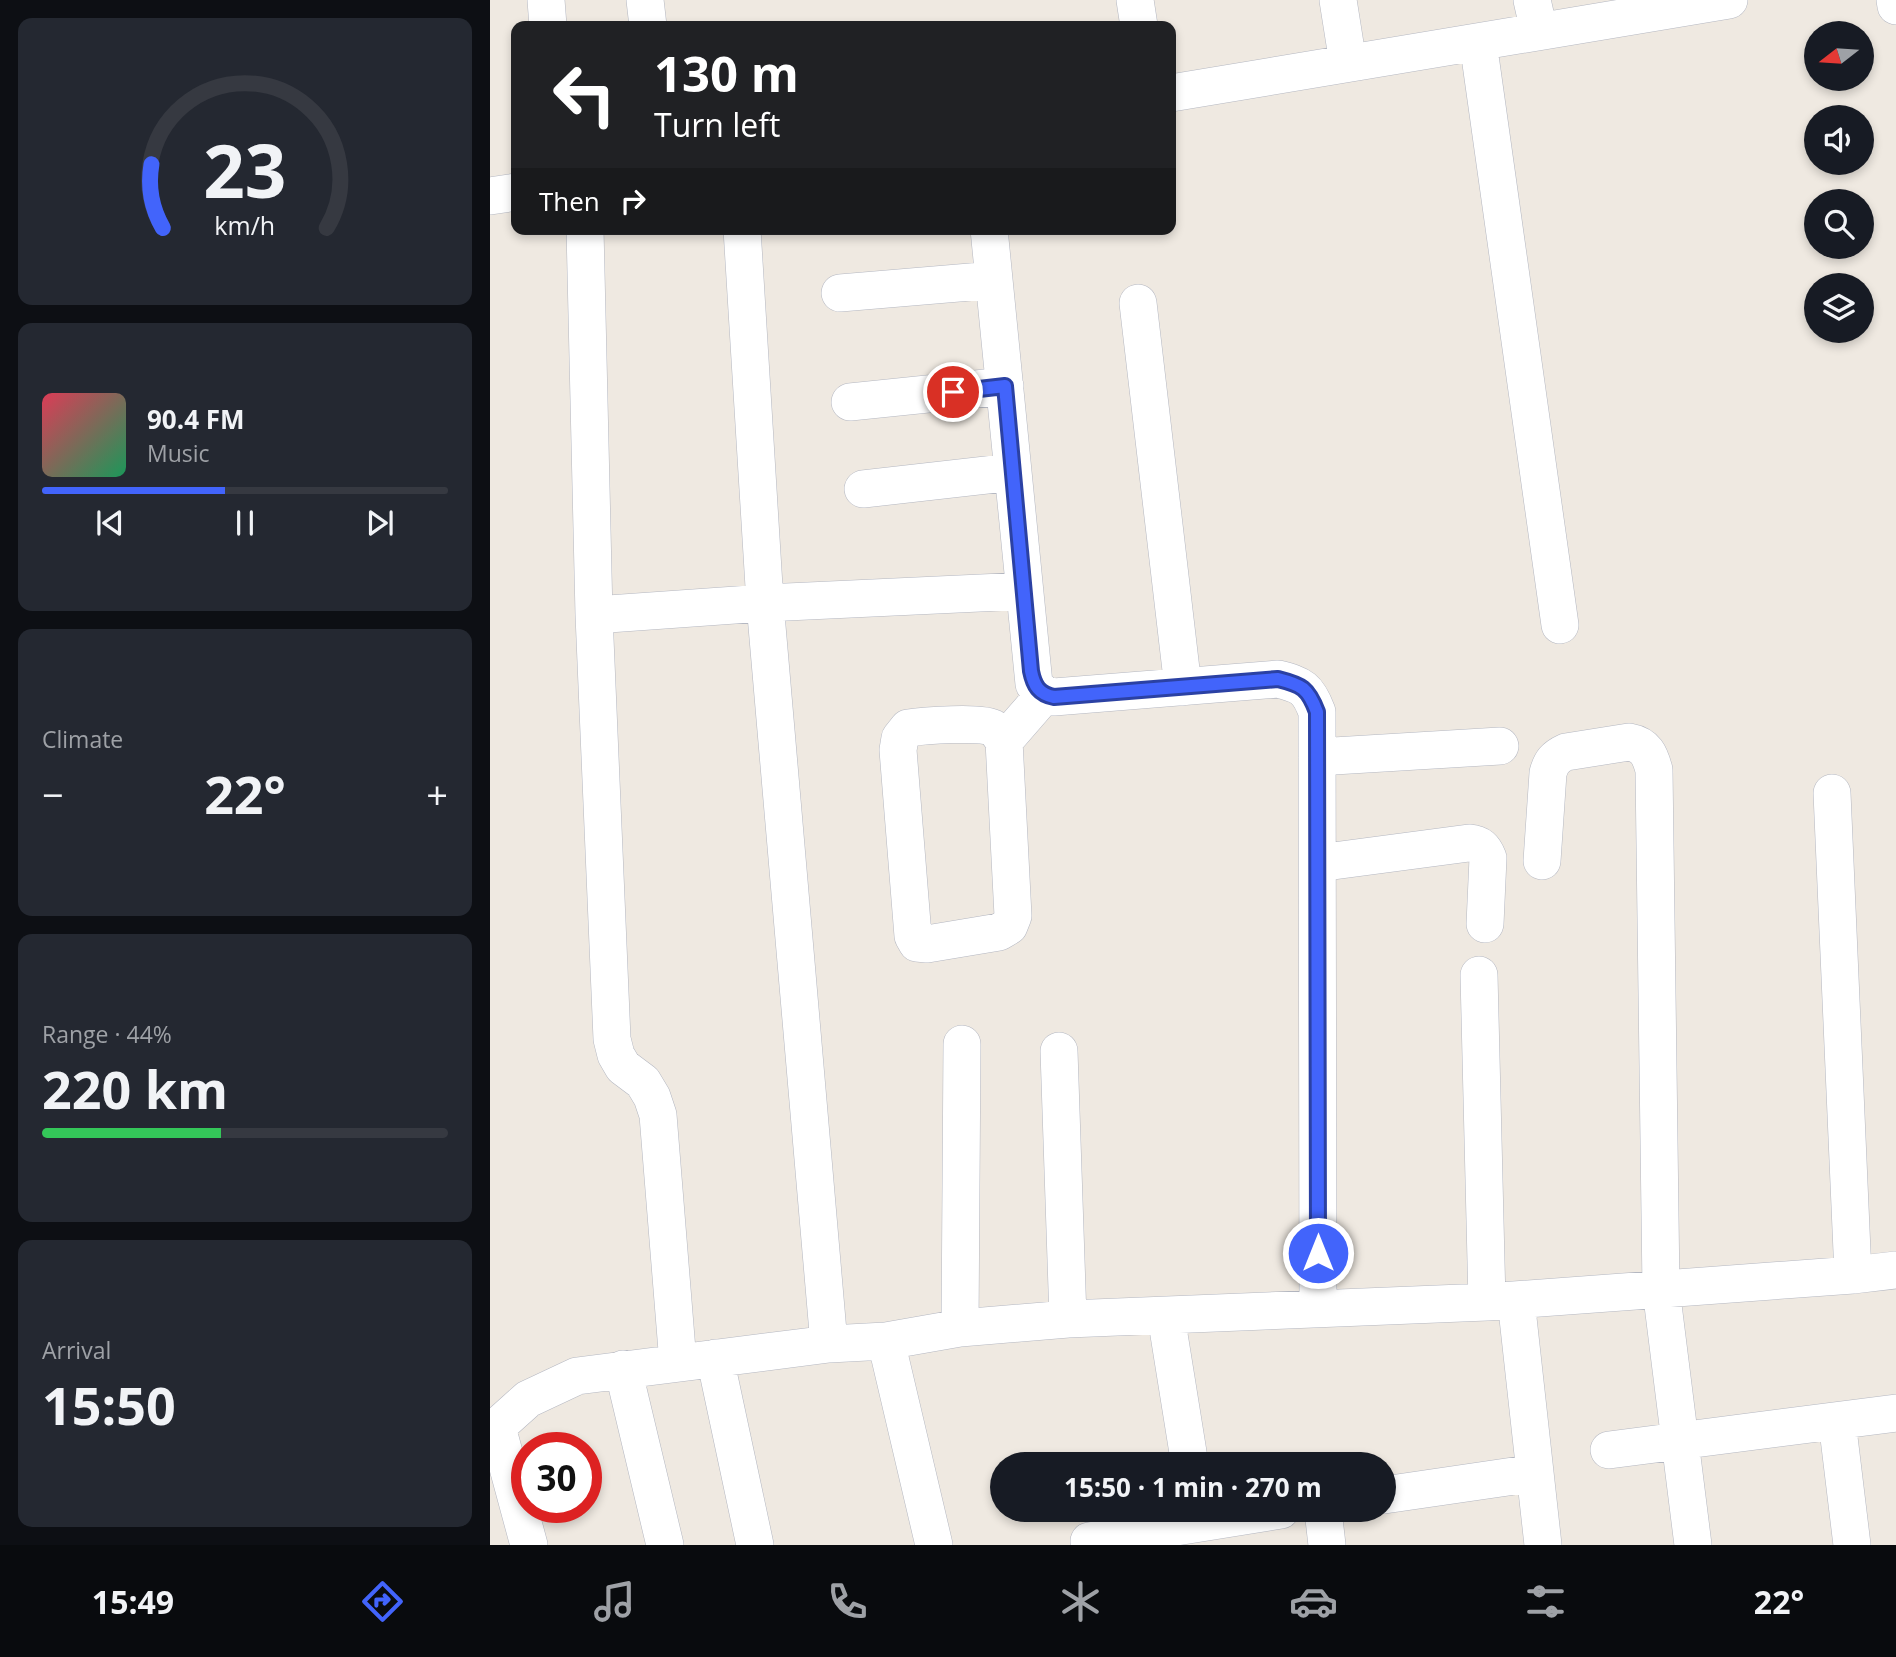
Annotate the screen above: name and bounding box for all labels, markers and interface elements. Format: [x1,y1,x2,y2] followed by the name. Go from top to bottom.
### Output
[1804,21,1874,91] north arrow
[1804,21,1874,343] map controls
[654,40,799,106] text: 130 m
[539,49,630,140] icon: left
[654,103,780,146] text: Turn left
[1804,105,1874,175] button: sound
[203,120,287,219] text: 23
[614,182,652,220] icon: right
[539,183,600,219] text: Then
[1804,189,1874,259] button: search
[215,208,275,242] text: km/h
[1804,273,1874,343] button: layers
[923,362,983,422] pin
[934,373,972,411] icon: arrive
[147,401,245,437] text: 90.4 FM
[147,437,210,469] text: Music
[91,504,129,542] icon: previous
[226,504,264,542] icon: pause
[361,504,399,542] icon: next
[42,723,123,755] text: Climate
[204,758,286,829] text: 22°
[42,768,64,820] text: −
[426,768,448,820] text: +
[42,1018,172,1050] text: Range · 44%
[42,1053,228,1124] text: 220 km
[1281,1216,1355,1290] position arrow
[42,1334,111,1366] text: Arrival
[42,1369,176,1440] text: 15:50
[511,1432,602,1523] speed limit sign: 30
[1064,1469,1322,1505] text: 15:50 · 1 min · 270 m
[358,1577,407,1626] icon: directions
[590,1577,639,1626] icon: music
[823,1577,872,1626] icon: phone
[1056,1577,1105,1626] icon: climate
[1289,1577,1338,1626] icon: car
[1521,1577,1570,1626] icon: filters
[92,1580,174,1623] text: 15:49
[1754,1580,1804,1623] text: 22°

